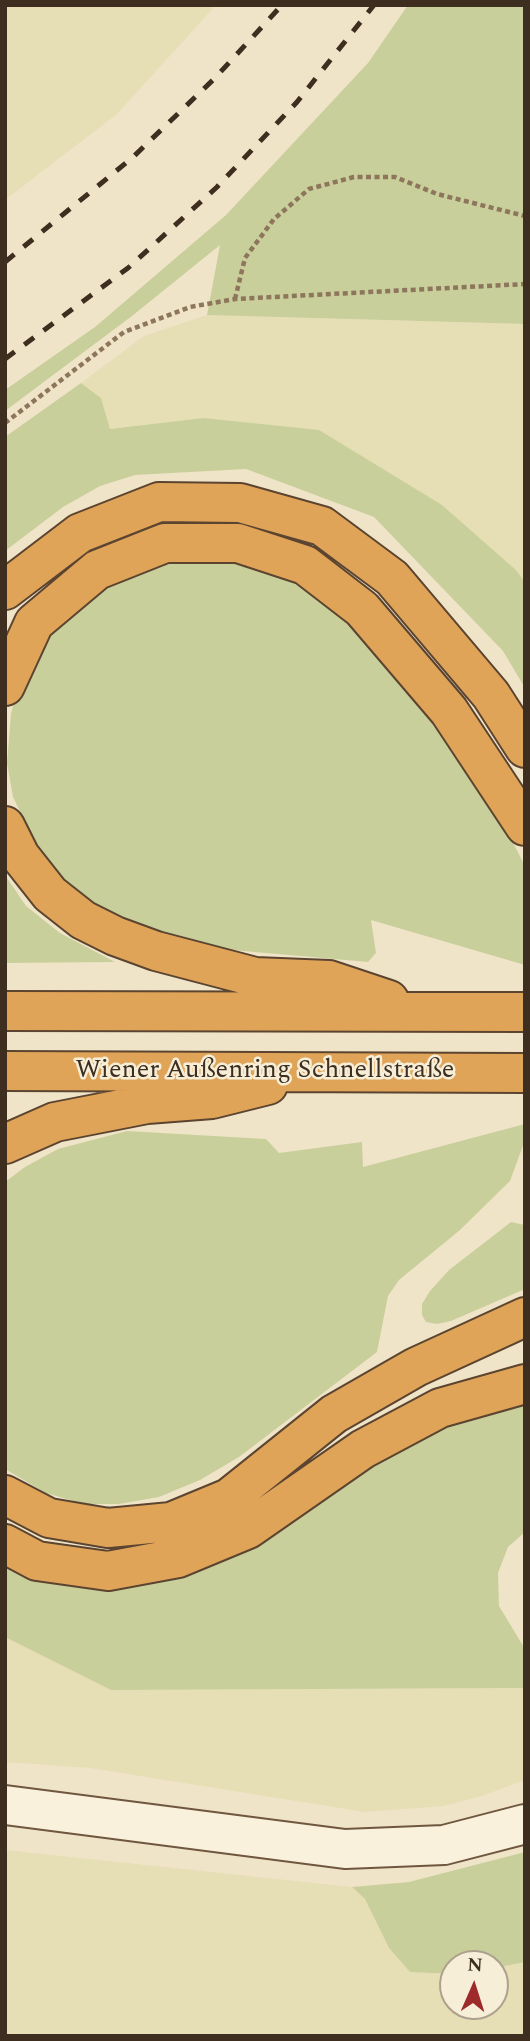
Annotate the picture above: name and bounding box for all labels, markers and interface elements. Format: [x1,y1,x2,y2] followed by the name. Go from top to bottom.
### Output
[76,1056,454,1088] street label: Wiener Außenring Schnellstraße
[439,1950,509,2020] north arrow
[467,1951,484,1980] text: N

